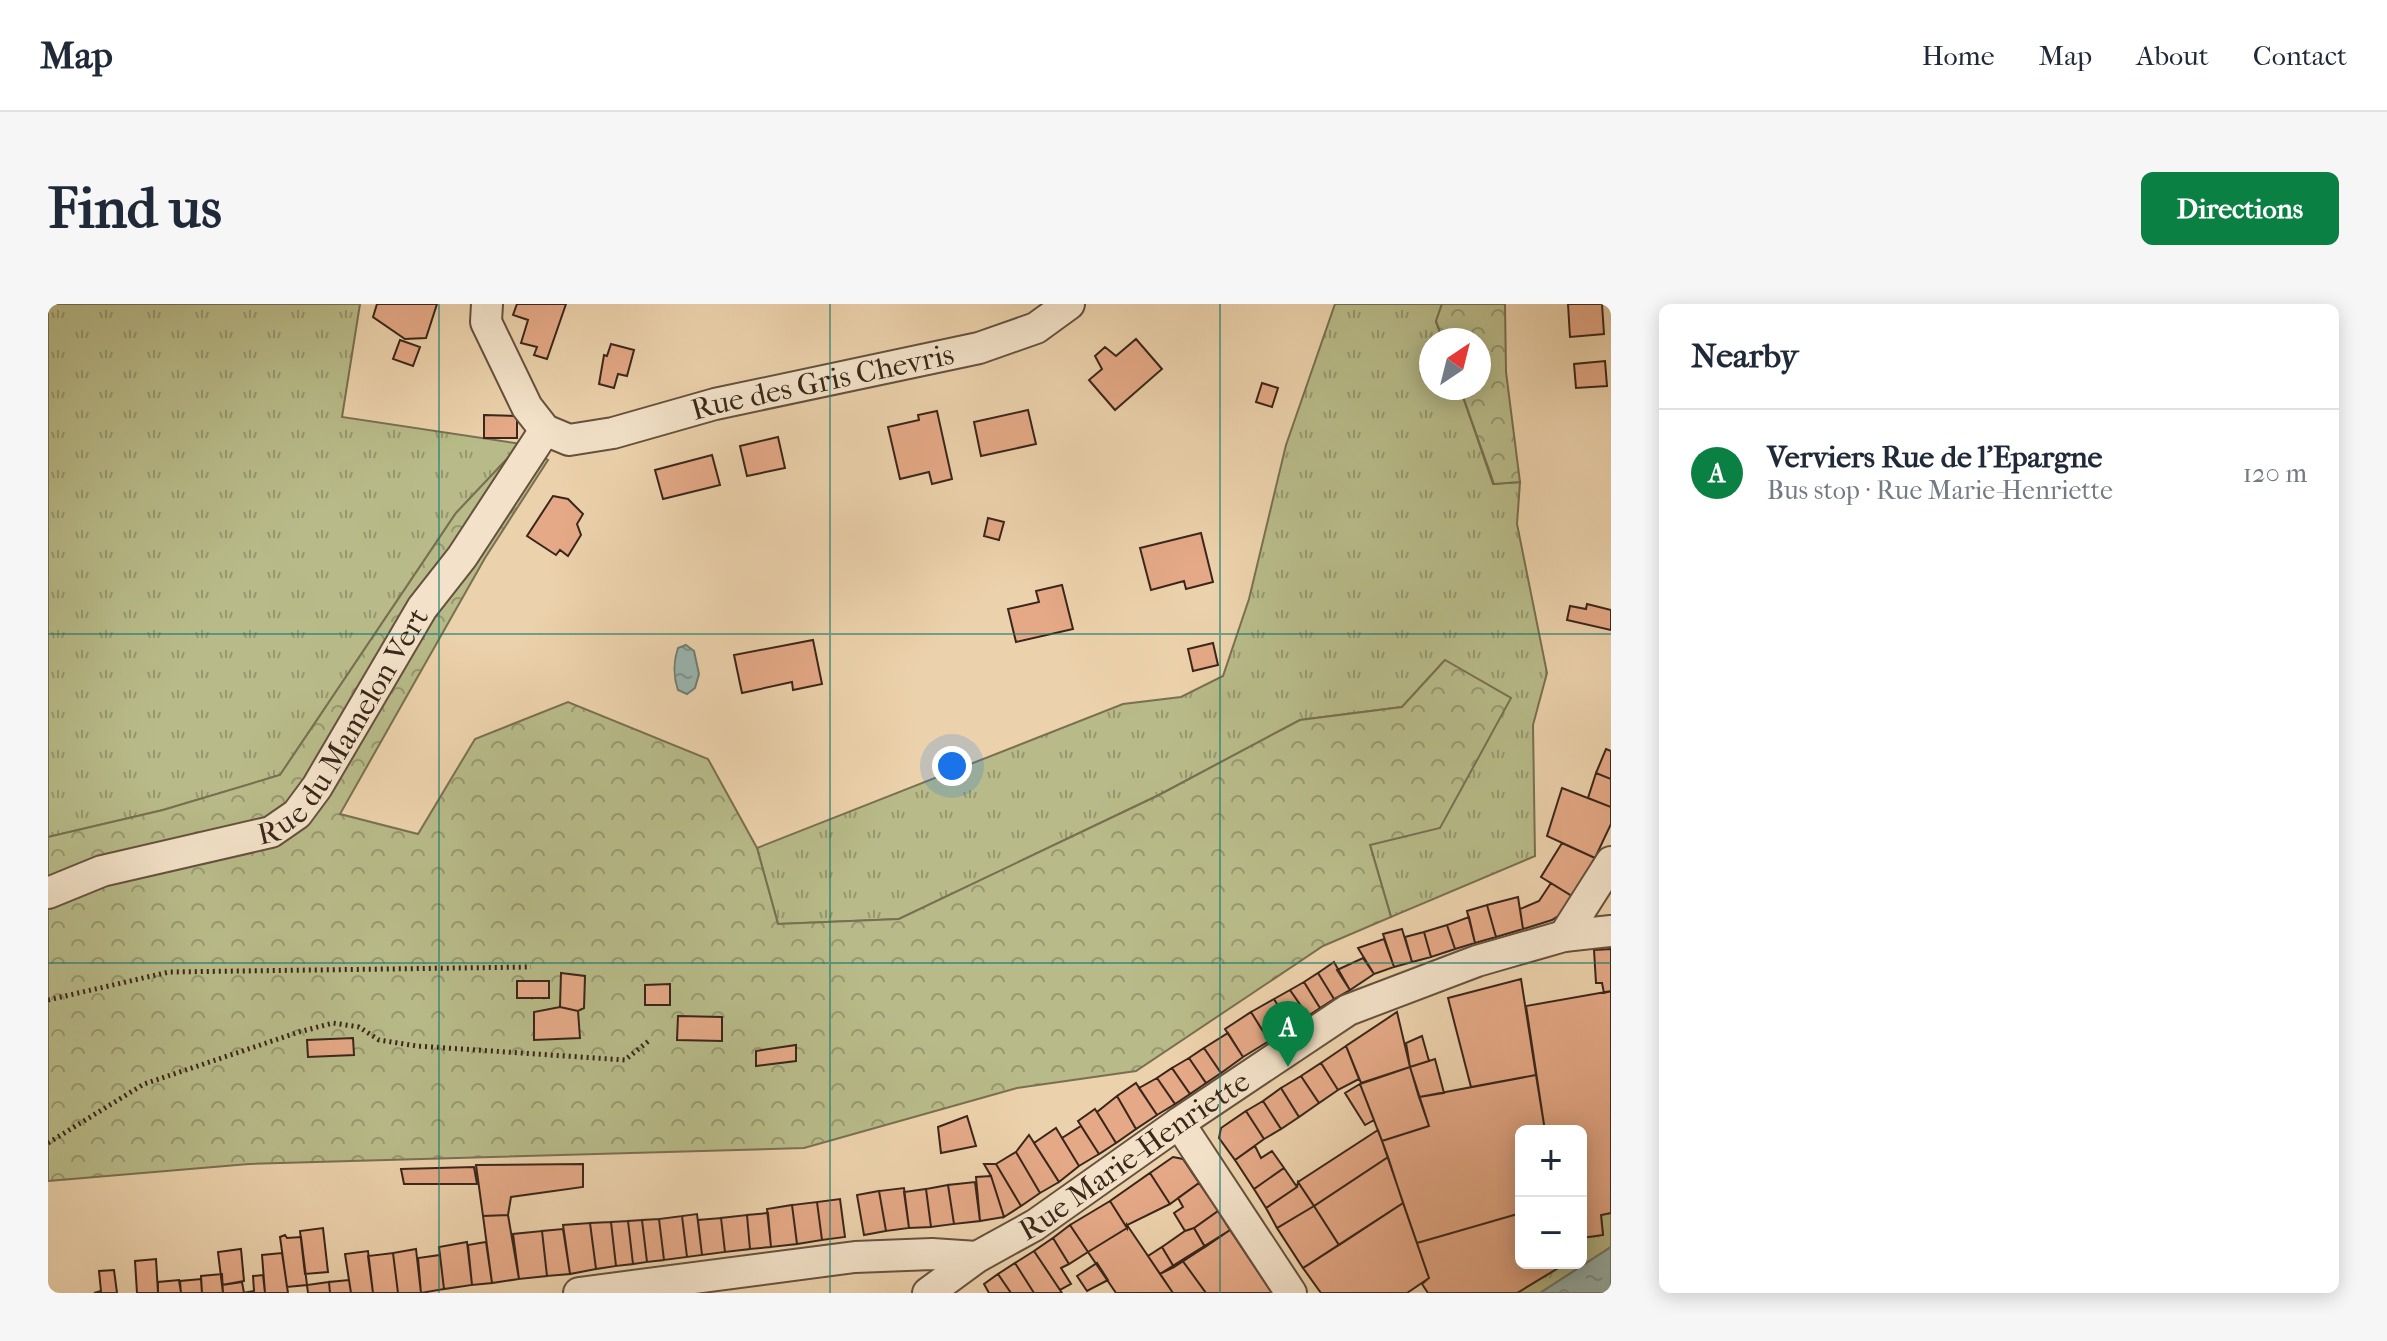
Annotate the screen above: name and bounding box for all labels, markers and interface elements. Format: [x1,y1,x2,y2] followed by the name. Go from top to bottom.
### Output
[40,33,113,78] text: Map
[1922,39,1995,72] text: Home
[2039,39,2092,72] text: Map
[2136,39,2209,72] text: About
[2253,39,2347,72] text: Contact
[2141,172,2339,245] button: Directions
[48,176,222,241] text: Find us
[1419,328,1491,400] north arrow
[687,336,957,427] street label: Rue des Gris Chevris
[1691,336,1798,376] text: Nearby
[1767,440,2102,475] text: Verviers Rue de l'Epargne
[1709,458,1725,489] text: A
[2243,458,2307,489] text: 120 m
[1767,475,2113,506] text: Bus stop · Rue Marie-Henriette
[254,601,436,852] street label: Rue du Mamelon Vert
[932,746,972,786] your location
[1262,1001,1314,1067] pin: A
[1013,1063,1256,1248] street label: Rue Marie-Henriette
[1515,1125,1587,1269] map controls
[1515,1125,1587,1197] button: +
[1515,1197,1587,1269] button: −

